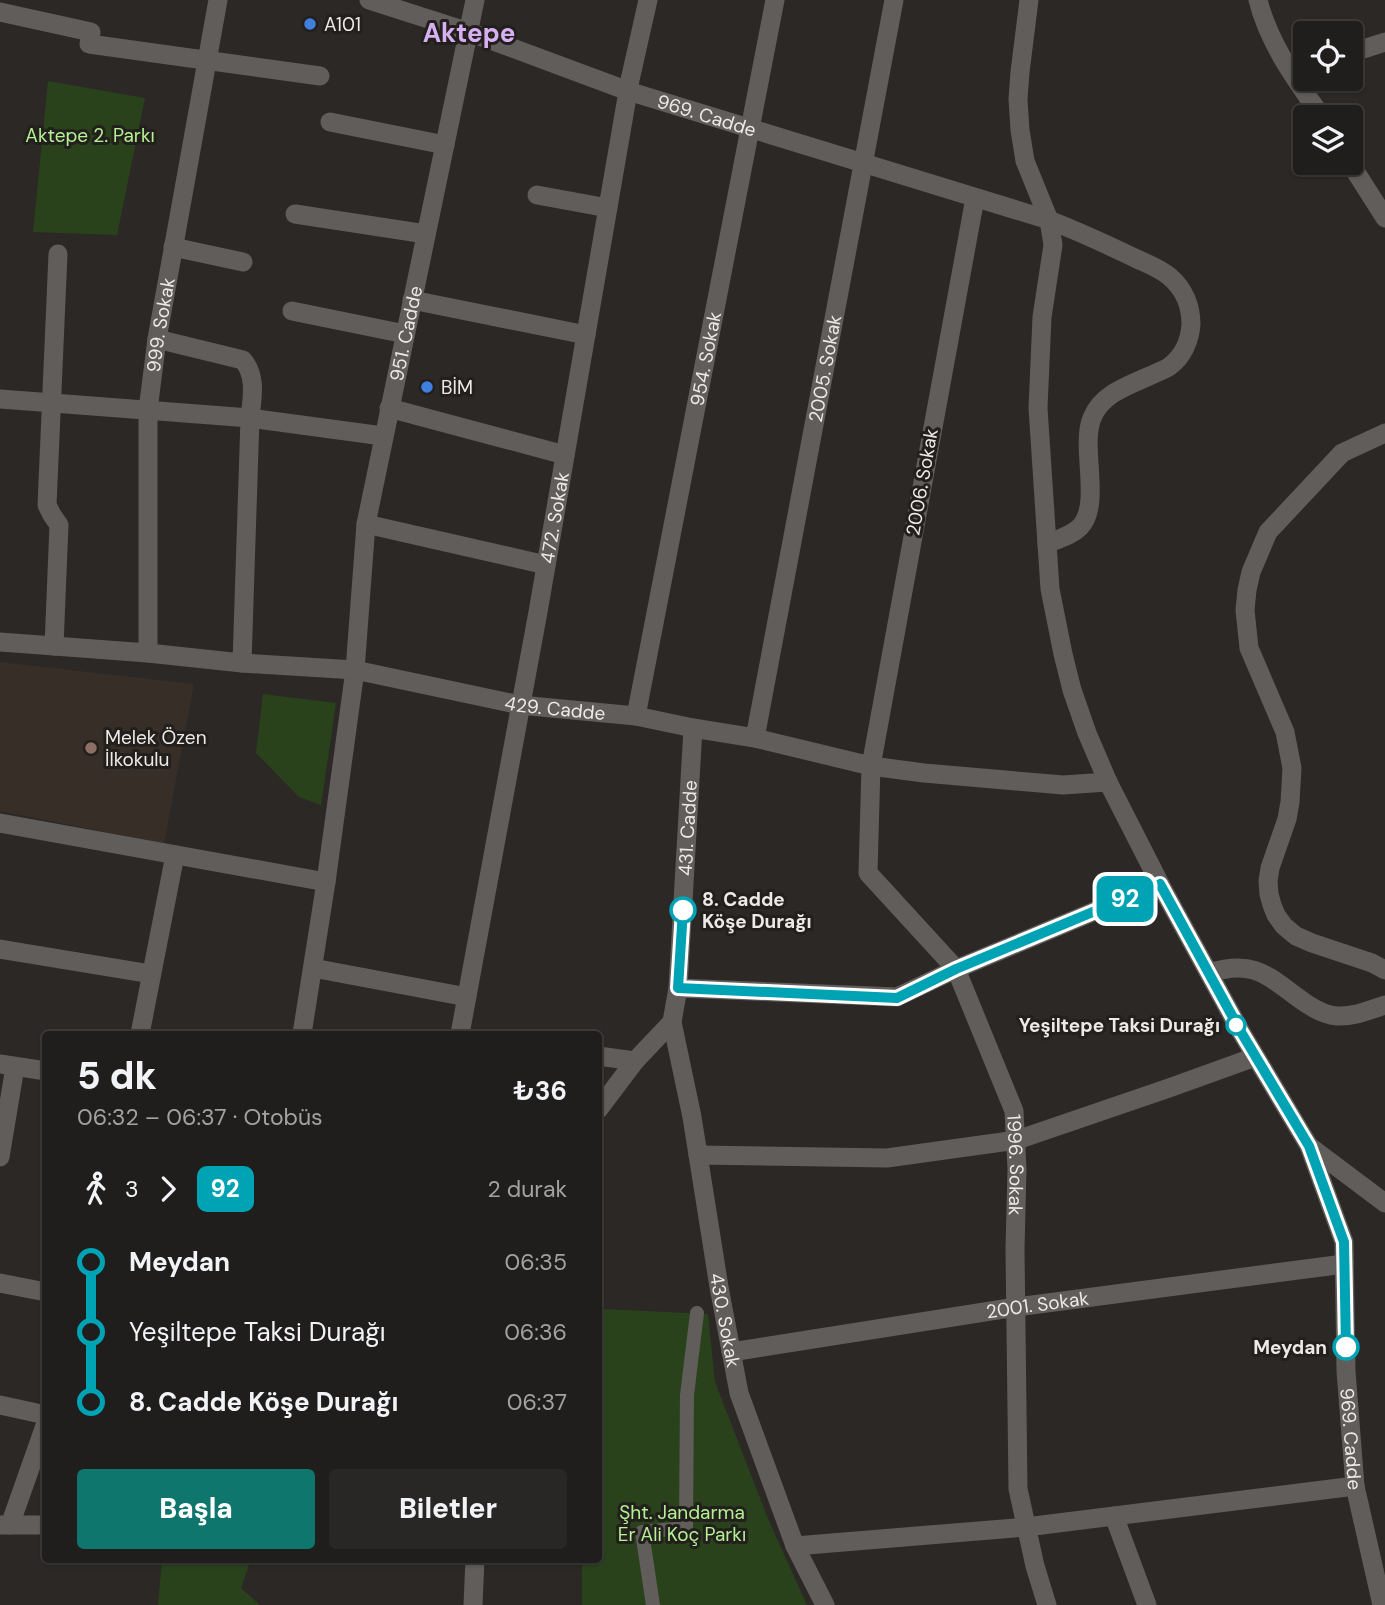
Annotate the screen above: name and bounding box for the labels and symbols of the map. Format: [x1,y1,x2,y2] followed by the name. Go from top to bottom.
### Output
[324,12,361,37] place label: A101
[302,16,318,32] marker: A101
[423,16,515,50] district label: Aktepe
[654,88,759,142] street label: 969. Cadde
[25,123,155,148] park label: Aktepe 2. Parkı
[140,275,180,374] street label: 999. Sokak
[384,284,428,383] street label: 951. Cadde
[684,309,727,408] street label: 954. Sokak
[802,312,847,424] street label: 2005. Sokak
[441,375,473,400] place label: BİM
[419,379,435,395] marker: BİM
[900,426,944,538] street label: 2006. Sokak
[534,469,575,565] street label: 472. Sokak
[502,690,607,726] street label: 429. Cadde
[105,725,207,772] place label: Melek Özen İlkokulu
[83,740,99,756] marker: Melek Özen İlkokulu
[672,779,702,877] street label: 431. Cadde
[1094,876,1156,922] line badge: 92
[702,887,812,934] place label: 8. Cadde Köşe Durağı
[670,897,696,923] marker: 8. Cadde Köşe Durağı
[1019,1013,1220,1038] place label: Yeşiltepe Taksi Durağı
[1226,1015,1246,1035] marker: Yeşiltepe Taksi Durağı
[1002,1113,1030,1216] street label: 1996. Sokak
[704,1271,746,1370] street label: 430. Sokak
[984,1285,1091,1324] street label: 2001. Sokak
[1333,1334,1359,1360] marker: Meydan
[1253,1335,1327,1360] place label: Meydan
[1335,1387,1368,1491] street label: 969. Cadde
[618,1500,746,1547] park label: Şht. Jandarma Er Ali Koç Parkı

